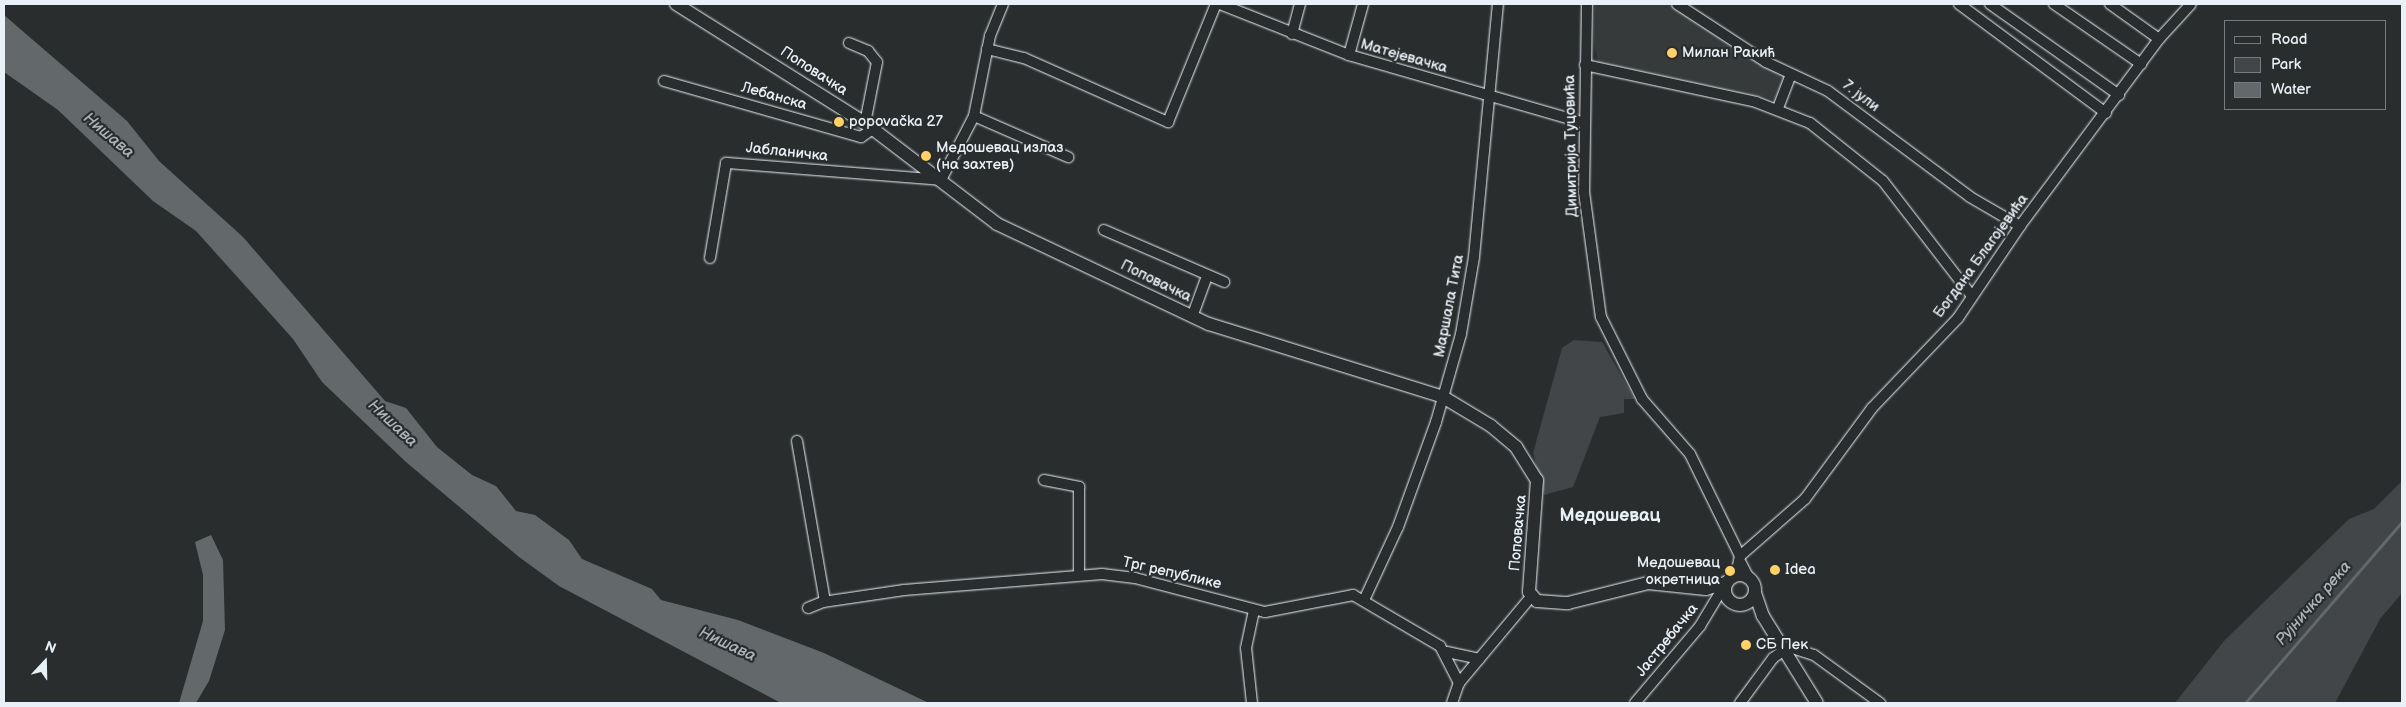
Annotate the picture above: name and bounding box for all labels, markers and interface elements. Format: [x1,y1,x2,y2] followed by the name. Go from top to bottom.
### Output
[2224,20,2386,110] legend
[2271,30,2307,49] text: Road
[1358,35,1450,77] street label: Матејевачка
[777,43,851,99] street label: Поповачка
[1682,44,1775,62] place label: Милан Ракић
[1666,47,1678,59] marker: Милан Ракић
[2271,55,2301,74] text: Park
[1561,75,1581,217] street label: Димитрија Туцовића
[1839,76,1883,116] street label: 7. јули
[739,78,809,114] street label: Лебанска
[2271,80,2311,99] text: Water
[79,109,137,163] water label: Нишава
[849,113,943,131] place label: popovačka 27
[833,116,845,128] marker: popovačka 27
[936,138,1064,173] place label: Медошевац излаз (на захтев)
[745,139,829,165] street label: Јабланичка
[920,150,932,162] marker: Медошевац излаз (на захтев)
[1930,190,2032,322] street label: Богдана Благојевића
[1430,253,1468,359] street label: Маршала Тита
[1118,256,1194,306] street label: Поповачка
[363,396,421,452] water label: Нишава
[1506,494,1530,572] street label: Поповачка
[1559,505,1661,527] district label: Медошевац
[1121,553,1223,593] street label: Трг републике
[1637,553,1720,588] place label: Медошевац окретница
[2272,558,2356,650] water label: Рујничка река
[1785,561,1816,579] place label: Idea
[1769,564,1781,576] marker: Idea
[1724,565,1736,577] marker: Медошевац окретница
[1632,600,1702,680] street label: Јастребачка
[696,624,758,666] water label: Нишава
[1756,636,1808,654] place label: СБ Пек
[20,637,70,687] north arrow
[43,638,59,657] text: N
[1740,639,1752,651] marker: СБ Пек

